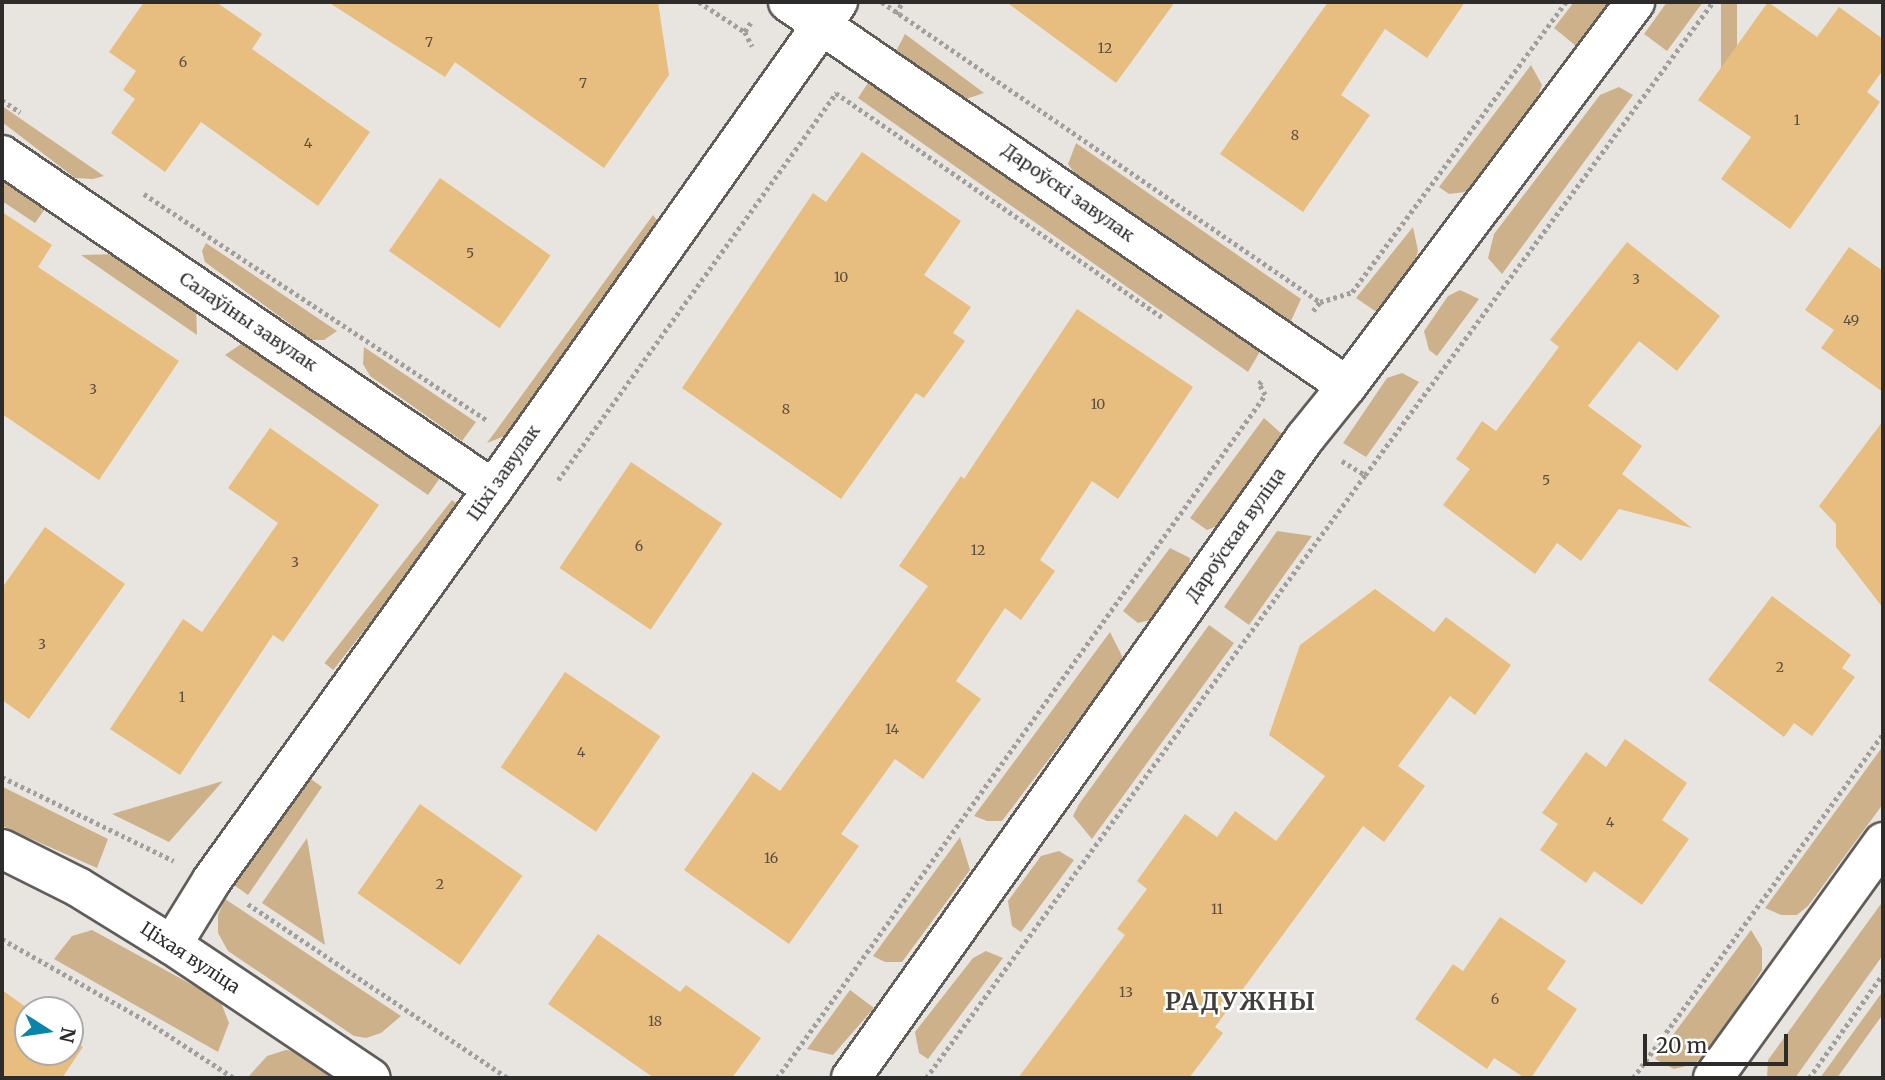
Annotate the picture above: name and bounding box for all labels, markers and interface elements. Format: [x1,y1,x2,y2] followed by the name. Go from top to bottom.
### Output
[425,34,433,50] house number: 7
[1098,40,1112,56] house number: 12
[179,54,187,70] house number: 6
[579,75,587,91] house number: 7
[1794,112,1800,128] house number: 1
[1291,127,1299,143] house number: 8
[304,135,312,151] house number: 4
[998,139,1138,247] street label: Дароўскі завулак
[466,245,474,261] house number: 5
[175,268,321,376] street label: Салаўіны завулак
[834,269,848,285] house number: 10
[1632,271,1640,287] house number: 3
[1843,312,1859,328] house number: 49
[89,381,97,397] house number: 3
[1091,396,1105,412] house number: 10
[782,401,790,417] house number: 8
[463,421,545,525] street label: Ціхі завулак
[1182,464,1290,606] street label: Дароўская вуліца
[1542,472,1550,488] house number: 5
[635,538,643,554] house number: 6
[971,542,985,558] house number: 12
[291,554,299,570] house number: 3
[38,636,46,652] house number: 3
[1776,659,1784,675] house number: 2
[179,689,185,705] house number: 1
[885,721,899,737] house number: 14
[577,744,585,760] house number: 4
[1606,814,1614,830] house number: 4
[764,850,778,866] house number: 16
[436,876,444,892] house number: 2
[1211,901,1223,917] house number: 11
[136,918,244,998] street label: Ціхая вуліца
[1119,984,1133,1000] house number: 13
[1166,988,1316,1016] district label: РАДУЖНЫ
[1491,991,1499,1007] house number: 6
[14,996,84,1066] north arrow
[648,1013,662,1029] house number: 18
[1647,1020,1792,1064] scale bar
[54,1025,81,1045] text: N
[1656,1032,1707,1059] text: 20 m

